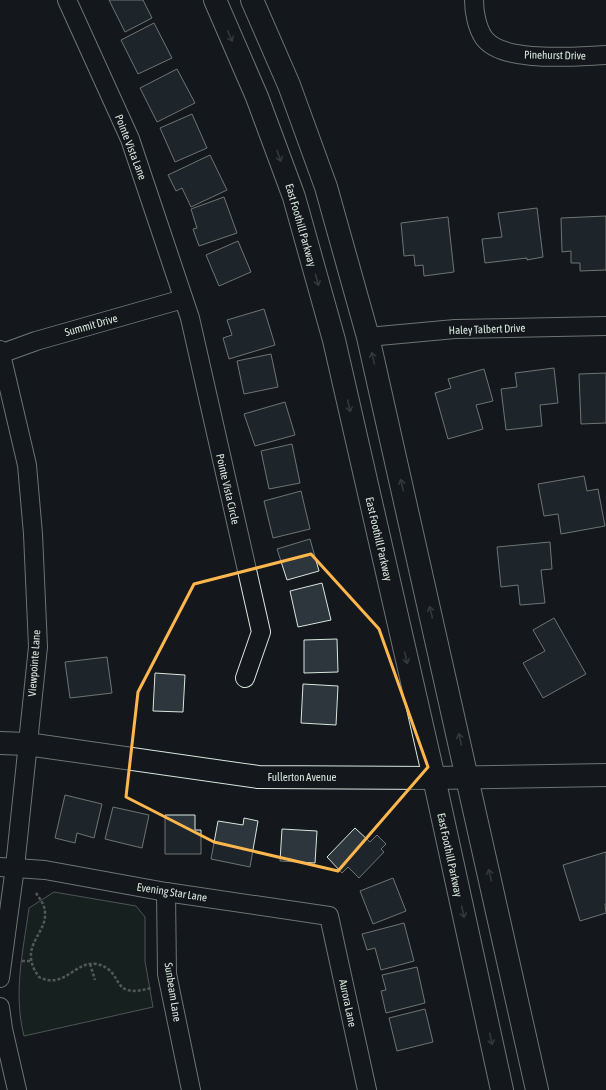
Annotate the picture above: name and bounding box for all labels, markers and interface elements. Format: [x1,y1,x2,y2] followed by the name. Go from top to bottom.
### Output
[227,29,234,41] one-way arrow
[524,48,586,62] street label: Pinehurst Drive
[113,113,149,181] street label: Pointe Vista Lane
[276,150,283,163] one-way arrow
[283,182,319,268] street label: East Foothill Parkway
[314,274,321,287] one-way arrow
[63,312,119,338] street label: Summit Drive
[448,322,526,336] street label: Haley Talbert Drive
[369,352,377,365] one-way arrow
[345,400,353,413] one-way arrow
[214,453,242,525] street label: Pointe Vista Circle
[398,479,406,492] one-way arrow
[364,496,395,583] street label: East Foothill Parkway
[426,606,434,619] one-way arrow
[26,629,42,697] street label: Viewpointe Lane
[403,652,411,665] one-way arrow
[455,732,463,745] one-way arrow
[267,771,337,783] street label: Fullerton Avenue
[435,812,465,899] street label: East Foothill Parkway
[485,869,493,882] one-way arrow
[136,881,208,903] street label: Evening Star Lane
[459,905,467,918] one-way arrow
[162,962,184,1022] street label: Sunbeam Lane
[337,978,359,1028] street label: Aurora Lane
[487,1032,495,1045] one-way arrow

